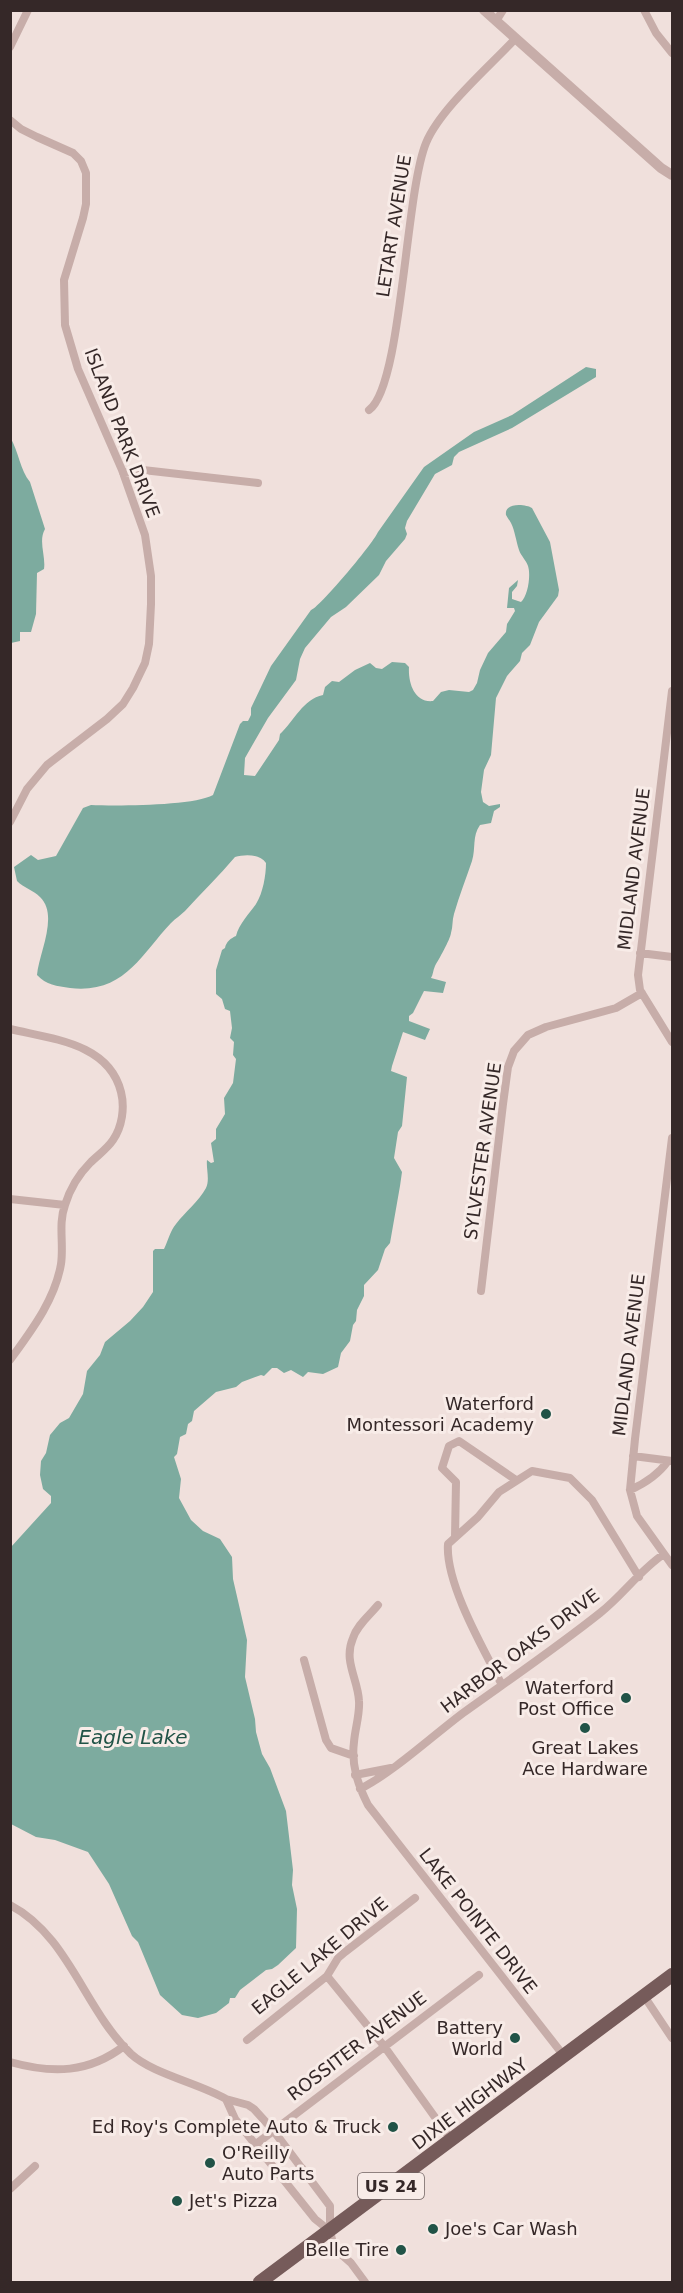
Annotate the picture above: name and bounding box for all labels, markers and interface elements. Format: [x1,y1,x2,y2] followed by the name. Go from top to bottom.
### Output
[372,153,415,299] street label: LETART AVENUE
[80,345,165,521] street label: ISLAND PARK DRIVE
[613,787,654,951] street label: MIDLAND AVENUE
[460,1061,505,1241] street label: SYLVESTER AVENUE
[608,1273,649,1437] street label: MIDLAND AVENUE
[346,1393,534,1435] place label: Waterford Montessori Academy
[539,1407,553,1421] marker: Waterford Montessori Academy
[436,1584,603,1717] street label: HARBOR OAKS DRIVE
[518,1677,614,1719] place label: Waterford Post Office
[619,1691,633,1705] marker: Waterford Post Office
[578,1721,592,1735] marker: Great Lakes Ace Hardware
[78,1725,188,1749] water label: Eagle Lake
[522,1737,648,1779] place label: Great Lakes Ace Hardware
[415,1844,542,1998] street label: LAKE POINTE DRIVE
[247,1892,392,2019] street label: EAGLE LAKE DRIVE
[283,1987,430,2105] street label: ROSSITER AVENUE
[436,2017,503,2059] place label: Battery World
[508,2031,522,2045] marker: Battery World
[408,2053,532,2154] street label: DIXIE HIGHWAY
[92,2116,382,2137] place label: Ed Roy's Complete Auto & Truck
[386,2120,400,2134] marker: Ed Roy's Complete Auto & Truck
[222,2142,314,2184] place label: O'Reilly Auto Parts
[203,2156,217,2170] marker: O'Reilly Auto Parts
[358,2173,424,2199] road number: US 24
[188,2190,278,2211] place label: Jet's Pizza
[170,2194,184,2208] marker: Jet's Pizza
[444,2218,578,2239] place label: Joe's Car Wash
[426,2222,440,2236] marker: Joe's Car Wash
[305,2239,389,2260] place label: Belle Tire
[394,2243,408,2257] marker: Belle Tire

